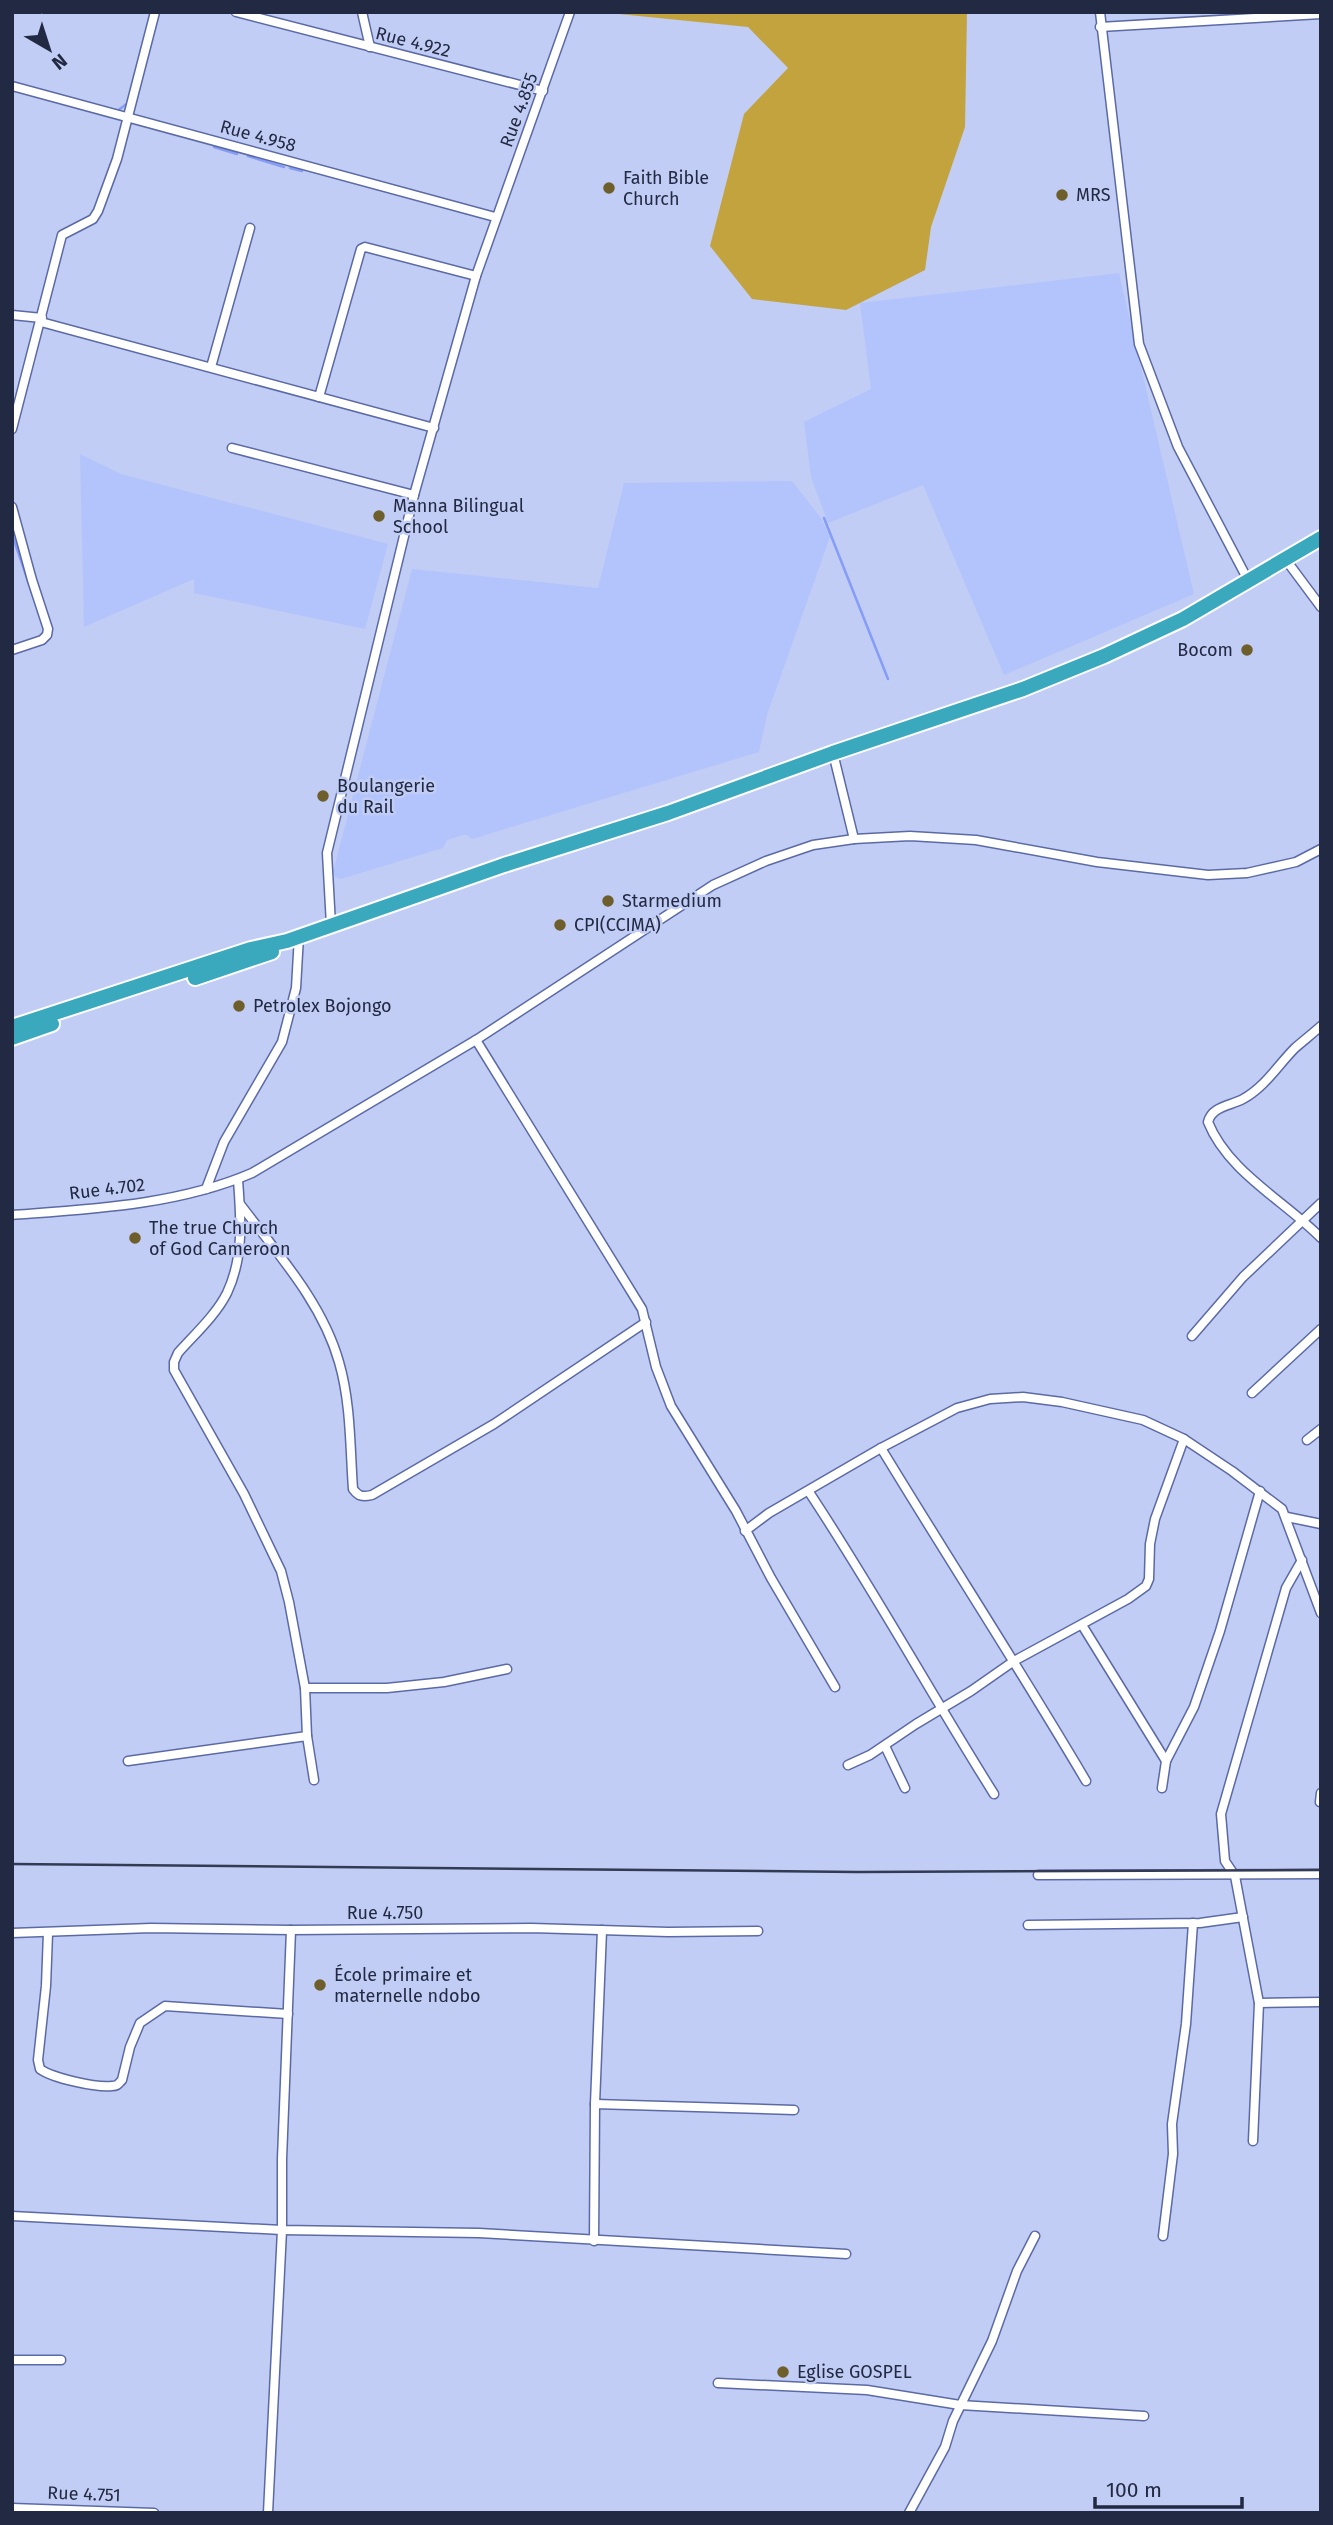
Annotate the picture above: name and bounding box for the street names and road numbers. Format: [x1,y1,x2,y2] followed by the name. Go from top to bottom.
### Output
[373,22,453,62] street label: Rue 4.922
[495,70,543,150] street label: Rue 4.855
[218,115,298,157] street label: Rue 4.958
[68,1173,146,1205] street label: Rue 4.702
[347,1902,423,1924] street label: Rue 4.750
[47,2482,121,2506] street label: Rue 4.751

